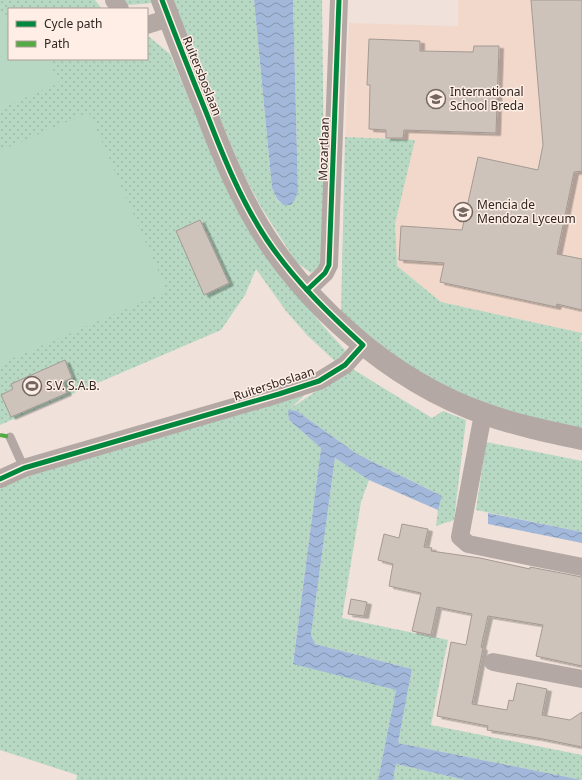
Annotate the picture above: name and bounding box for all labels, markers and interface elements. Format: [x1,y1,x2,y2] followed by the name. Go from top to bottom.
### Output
[8,8,148,60] legend
[44,15,102,32] text: Cycle path
[179,34,226,118] street label: Ruitersboslaan
[44,35,70,52] text: Path
[450,83,524,114] place label: International School Breda
[425,88,447,110] school or university icon: International School Breda
[314,117,333,181] street label: Mozartlaan
[477,196,576,227] place label: Mencia de Mendoza Lyceum
[452,201,474,223] school or university icon: Mencia de Mendoza Lyceum
[231,362,316,405] street label: Ruitersboslaan
[21,375,43,397] sports icon: S.V. S.A.B.
[46,377,100,394] place label: S.V. S.A.B.

